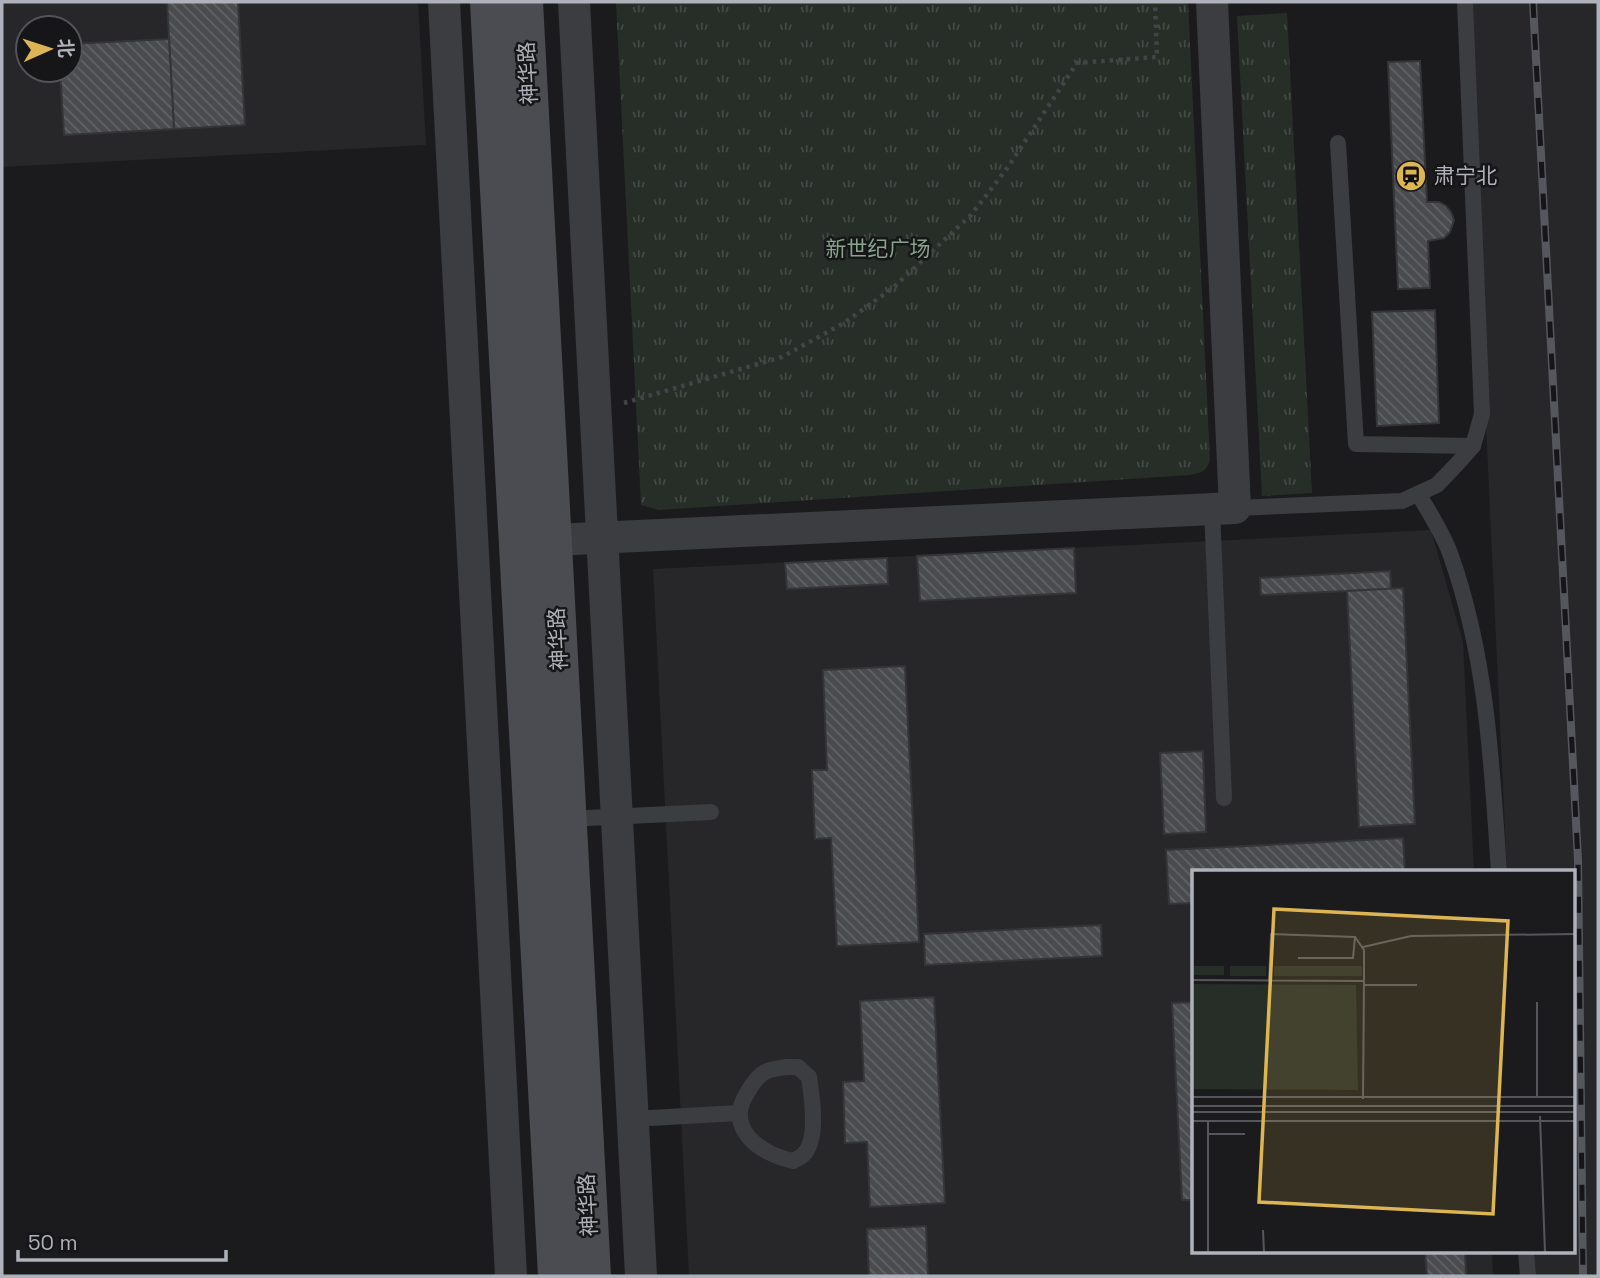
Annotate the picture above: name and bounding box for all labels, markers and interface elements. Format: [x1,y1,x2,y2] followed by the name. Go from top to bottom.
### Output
[14,14,84,84] north arrow
[52,38,78,58] text: 北
[512,41,543,105] street label: 神华路
[1394,159,1428,193] station icon: 肃宁北
[1434,162,1497,189] place label: 肃宁北
[826,235,931,262] park label: 新世纪广场
[542,607,573,671] street label: 神华路
[1192,870,1576,1254] inset map
[572,1173,603,1237] street label: 神华路
[18,1218,226,1262] scale bar
[28,1229,78,1256] text: 50 m

